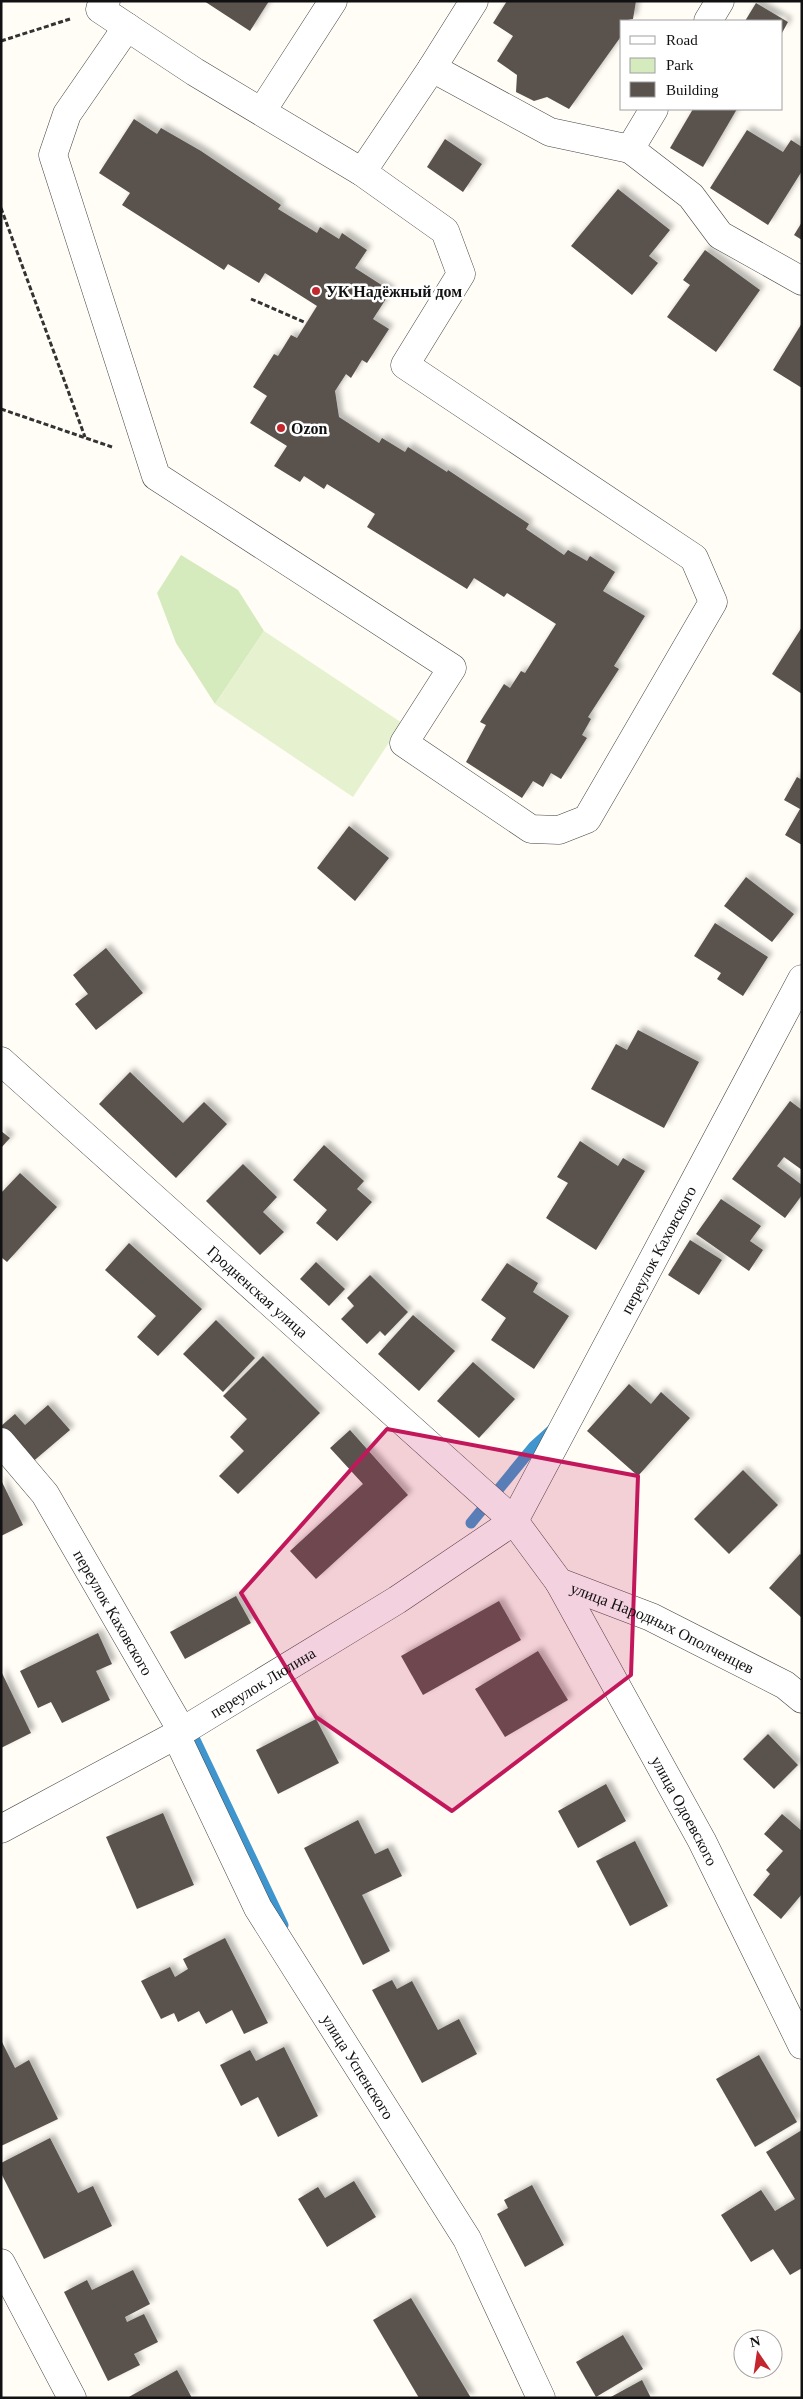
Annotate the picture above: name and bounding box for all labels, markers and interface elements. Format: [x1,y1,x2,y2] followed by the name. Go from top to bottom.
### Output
[620,20,783,110] legend
[666,32,698,48] text: Road
[666,57,694,73] text: Park
[666,82,719,98] text: Building
[326,283,462,300] place label: УК Надёжный дом
[310,285,322,297] marker: УК Надёжный дом
[291,420,328,437] place label: Ozon
[275,422,287,434] marker: Ozon
[617,1183,699,1316] street label: переулок Каховского
[204,1242,311,1341] street label: Гродненская улица
[71,1547,156,1678] street label: переулок Каховского
[568,1579,758,1677] street label: улица Народных Ополченцев
[207,1644,318,1721] street label: переулок Люлина
[647,1753,721,1868] street label: улица Одоевского
[318,2011,397,2122] street label: улица Успенского
[733,2329,783,2379] north arrow
[749,2333,762,2350] text: N

